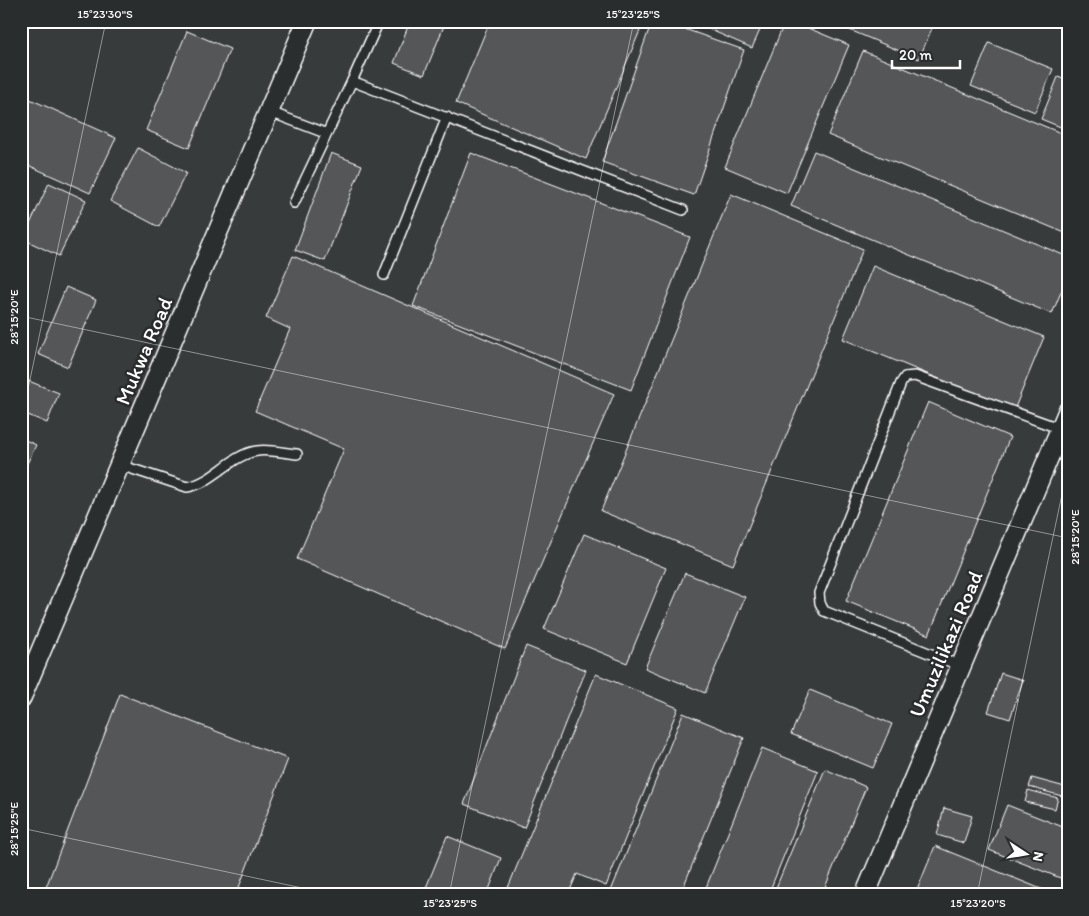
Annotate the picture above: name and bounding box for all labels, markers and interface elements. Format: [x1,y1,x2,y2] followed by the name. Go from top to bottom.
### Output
[77,7,133,21] text: 15°23'30"S
[606,7,660,21] text: 15°23'25"S
[892,38,959,70] scale bar
[899,46,933,64] text: 20 m
[7,289,21,345] text: 28°15'20"E
[110,293,178,408] street label: Mukwa Road
[1068,509,1082,565] text: 28°15'20"E
[903,566,988,721] street label: Umuzilikazi Road
[7,802,21,856] text: 28°15'25"E
[1002,828,1052,878] north arrow
[1029,850,1048,863] text: N
[423,896,477,910] text: 15°23'25"S
[950,896,1006,910] text: 15°23'20"S

